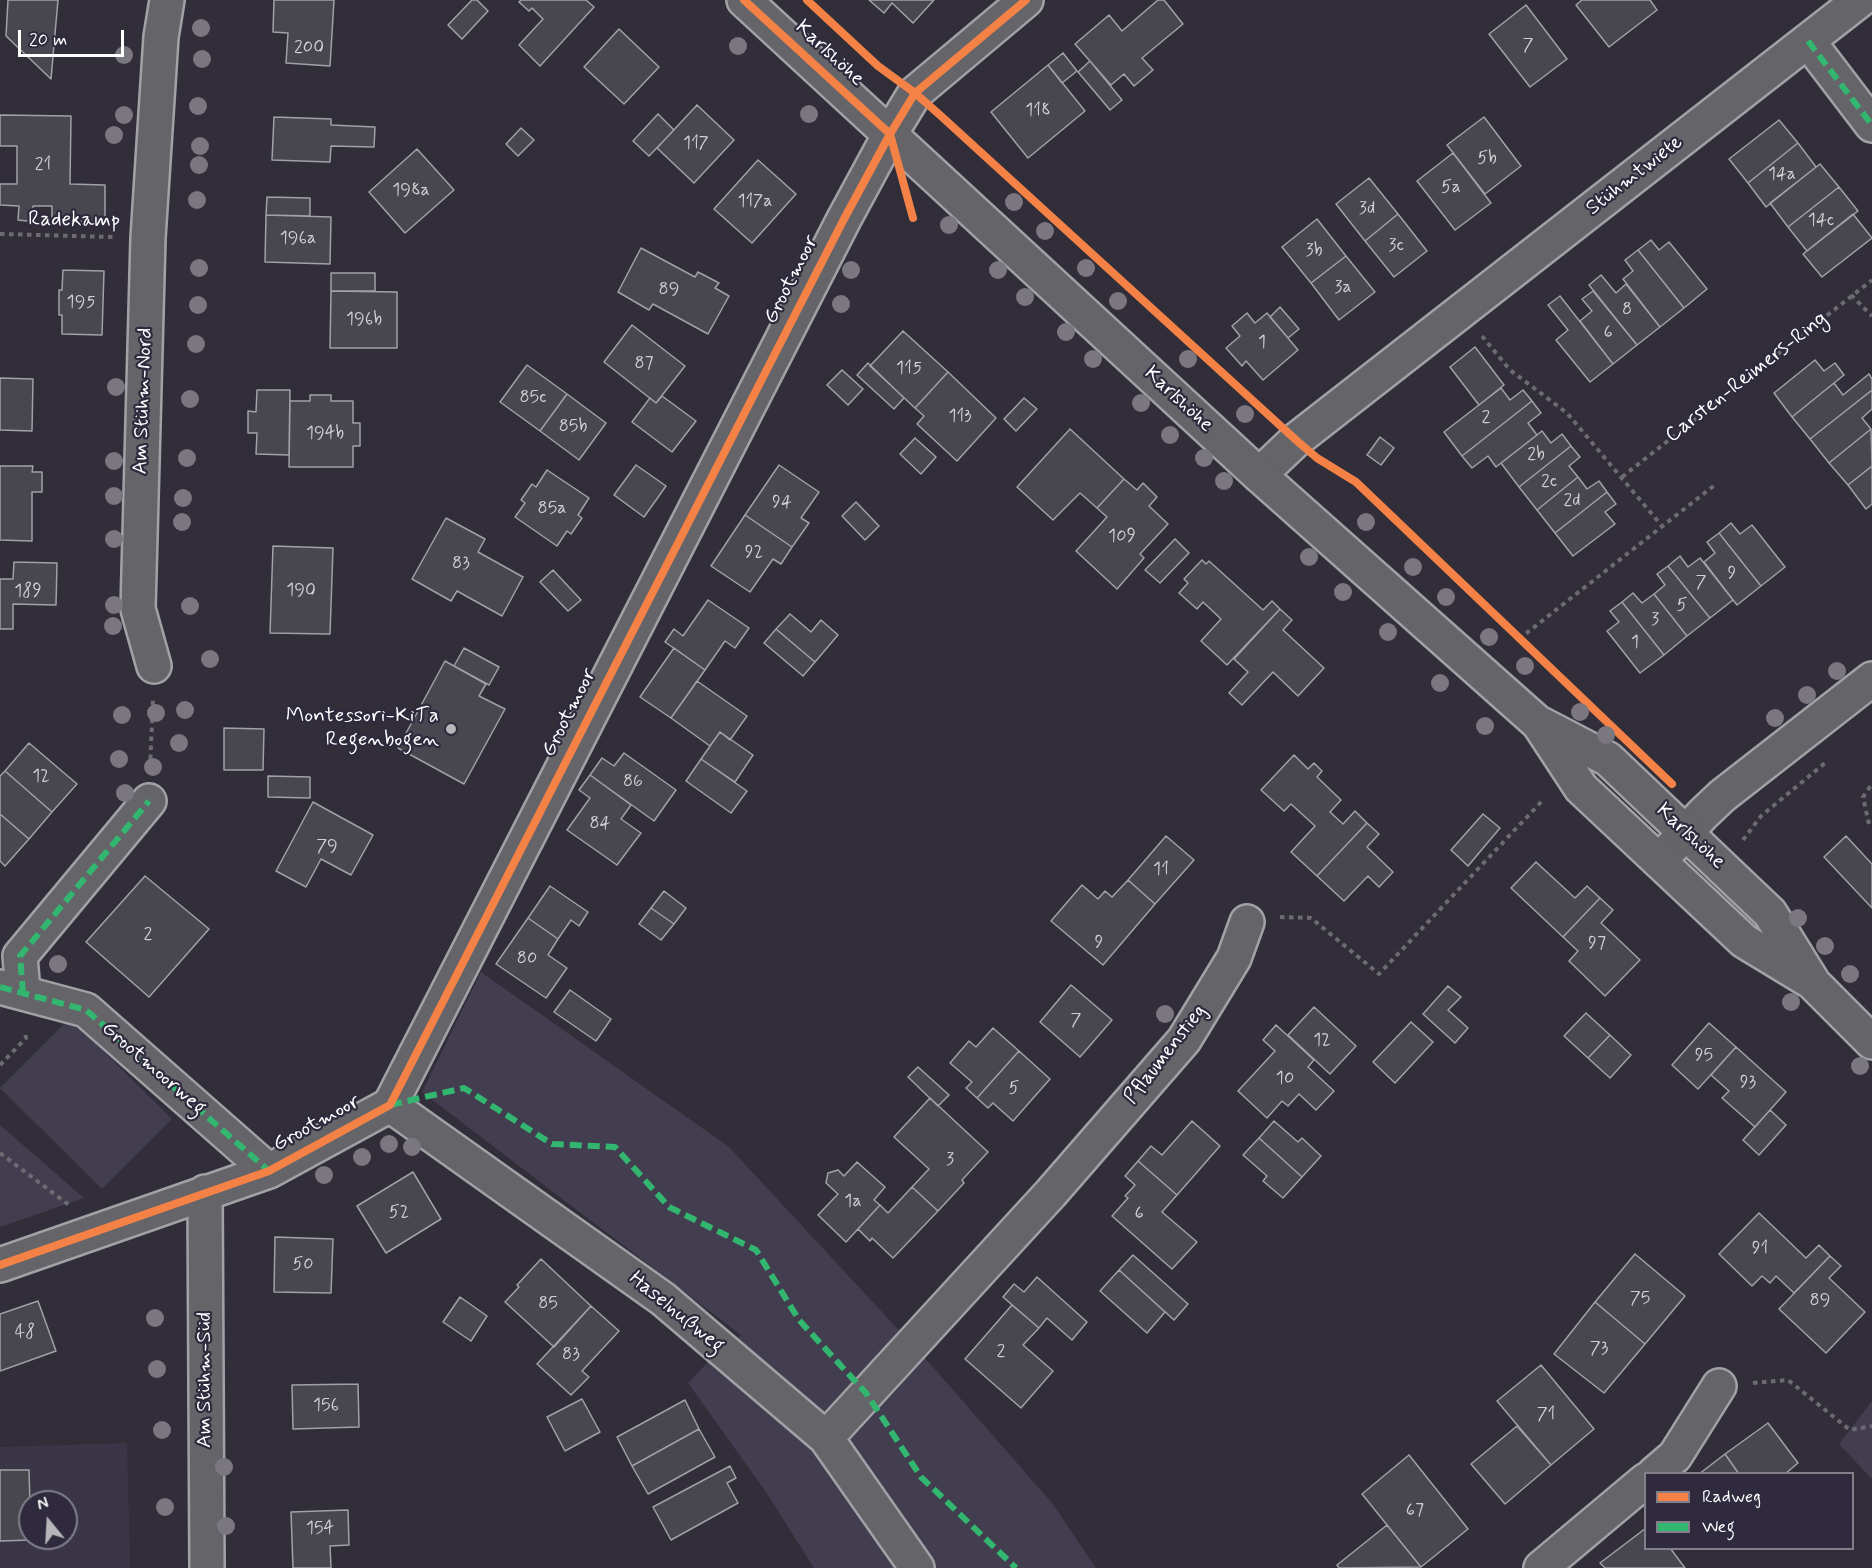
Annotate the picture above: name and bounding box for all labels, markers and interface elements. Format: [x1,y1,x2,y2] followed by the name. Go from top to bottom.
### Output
[789,16,869,92] street label: Karlshöhe
[21,18,128,56] scale bar
[29,28,67,52] text: 20 m
[1523,35,1533,57] house number: 7
[294,37,324,59] house number: 200
[1025,100,1051,122] house number: 118
[1582,130,1688,222] street label: Stühmtwiete
[683,133,709,155] house number: 117
[1477,148,1497,170] house number: 5b
[35,154,51,176] house number: 21
[1768,164,1796,186] house number: 14a
[1441,177,1461,199] house number: 5a
[392,180,430,202] house number: 198a
[737,191,773,213] house number: 117a
[1359,198,1375,220] house number: 3d
[28,208,120,234] street label: Radekamp
[1808,210,1834,232] house number: 14c
[280,228,316,250] house number: 196a
[759,232,825,328] street label: Grootmoor
[1388,235,1404,257] house number: 3c
[1306,240,1322,262] house number: 3b
[1334,277,1352,299] house number: 3a
[659,279,679,301] house number: 89
[67,292,95,314] house number: 195
[1622,299,1632,321] house number: 8
[1661,307,1833,449] street label: Carsten-Reimers-Ring
[346,309,382,331] house number: 196b
[1603,322,1613,344] house number: 6
[129,327,159,475] street label: Am Stühm-Nord
[1258,332,1266,354] house number: 1
[634,353,654,375] house number: 87
[896,358,922,380] house number: 115
[1138,362,1218,438] street label: Karlshöhe
[519,387,547,409] house number: 85c
[948,406,972,428] house number: 113
[1482,407,1490,429] house number: 2
[559,416,587,438] house number: 85b
[306,423,344,445] house number: 194b
[1527,444,1545,466] house number: 2b
[1541,471,1557,493] house number: 2c
[1563,490,1581,512] house number: 2d
[772,492,792,514] house number: 94
[538,498,566,520] house number: 85a
[1108,526,1136,548] house number: 109
[745,542,763,564] house number: 92
[452,553,470,575] house number: 83
[1728,563,1736,585] house number: 9
[1696,572,1706,594] house number: 7
[286,580,316,602] house number: 190
[14,581,42,603] house number: 189
[1677,595,1687,617] house number: 5
[1651,609,1659,631] house number: 3
[1631,632,1639,654] house number: 1
[537,665,603,761] street label: Grootmoor
[286,704,439,754] place label: Montessori-KiTa Regenbogen
[444,722,458,736] marker: Montessori-KiTa Regenbogen
[32,766,50,788] house number: 12
[623,771,643,793] house number: 86
[1650,799,1730,875] street label: Karlshöhe
[589,813,611,835] house number: 84
[316,836,338,858] house number: 79
[1153,859,1169,881] house number: 11
[144,924,152,946] house number: 2
[1095,932,1103,954] house number: 9
[1588,933,1606,955] house number: 97
[517,948,537,970] house number: 80
[1119,1000,1213,1110] street label: Pflaumenstieg
[1071,1010,1081,1032] house number: 7
[96,1017,210,1121] street label: Grootmoorweg
[1313,1030,1331,1052] house number: 12
[1695,1045,1713,1067] house number: 95
[1276,1068,1294,1090] house number: 10
[1740,1072,1756,1094] house number: 93
[1009,1078,1019,1100] house number: 5
[269,1090,365,1158] street label: Grootmoor
[946,1149,954,1171] house number: 3
[844,1191,862,1213] house number: 1a
[389,1202,409,1224] house number: 52
[1134,1203,1144,1225] house number: 6
[1752,1238,1768,1260] house number: 91
[292,1254,314,1276] house number: 50
[623,1267,729,1359] street label: Haselnußweg
[1630,1288,1650,1310] house number: 75
[1810,1290,1830,1312] house number: 89
[538,1293,558,1315] house number: 85
[193,1312,219,1448] street label: Am Stühm-Süd
[15,1322,35,1344] house number: 48
[1590,1338,1608,1360] house number: 73
[997,1341,1005,1363] house number: 2
[562,1344,580,1366] house number: 83
[313,1395,339,1417] house number: 156
[1537,1404,1555,1426] house number: 71
[1644,1472,1854,1550] legend
[1702,1485,1761,1509] text: Radweg
[18,1490,78,1550] north arrow
[35,1493,51,1516] text: N
[1406,1500,1424,1522] house number: 67
[1702,1515,1735,1539] text: Weg
[306,1518,334,1540] house number: 154

